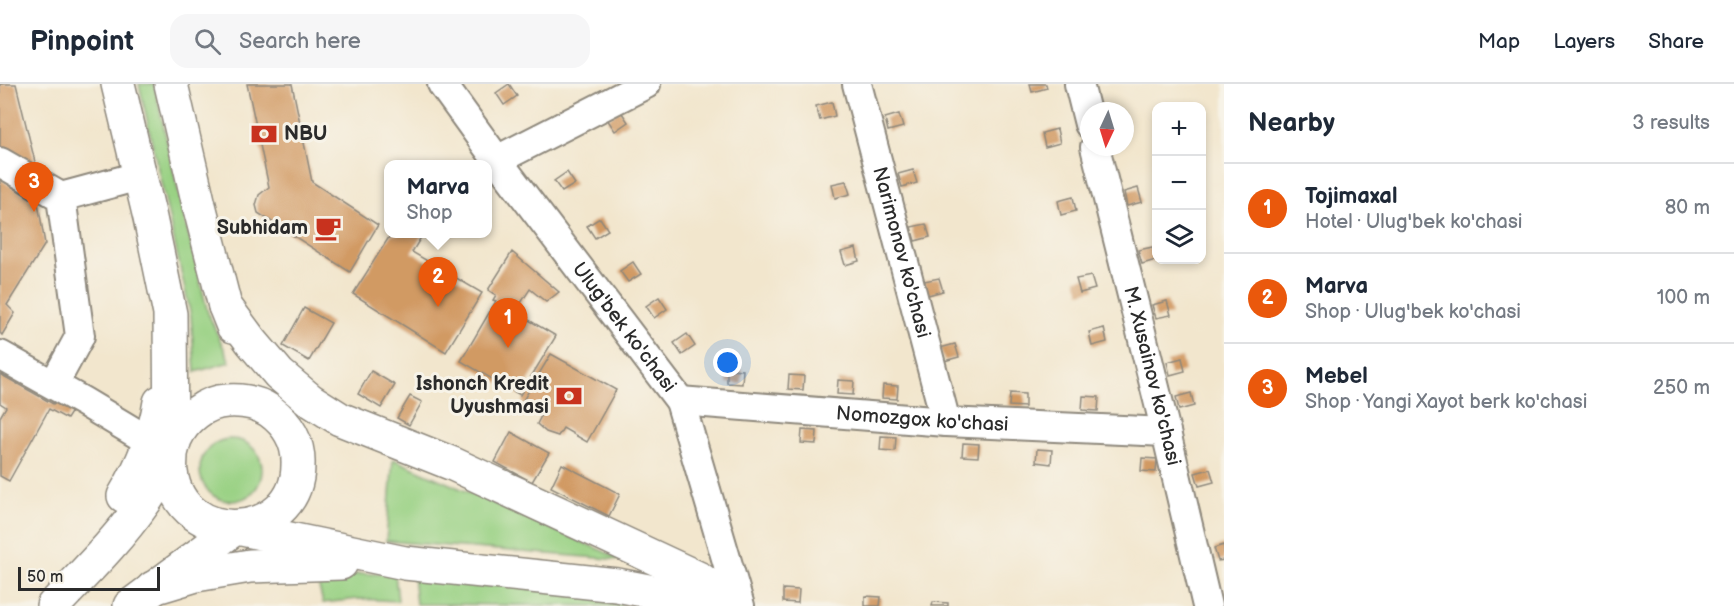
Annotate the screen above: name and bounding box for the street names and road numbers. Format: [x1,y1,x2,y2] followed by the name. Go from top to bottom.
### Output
[867,164,935,340] street label: Narimonov ko'chasi
[567,258,681,397] street label: Ulug'bek ko'chasi
[1118,284,1186,468] street label: M. Xusainov ko'chasi
[835,401,1009,437] street label: Nomozgox ko'chasi

